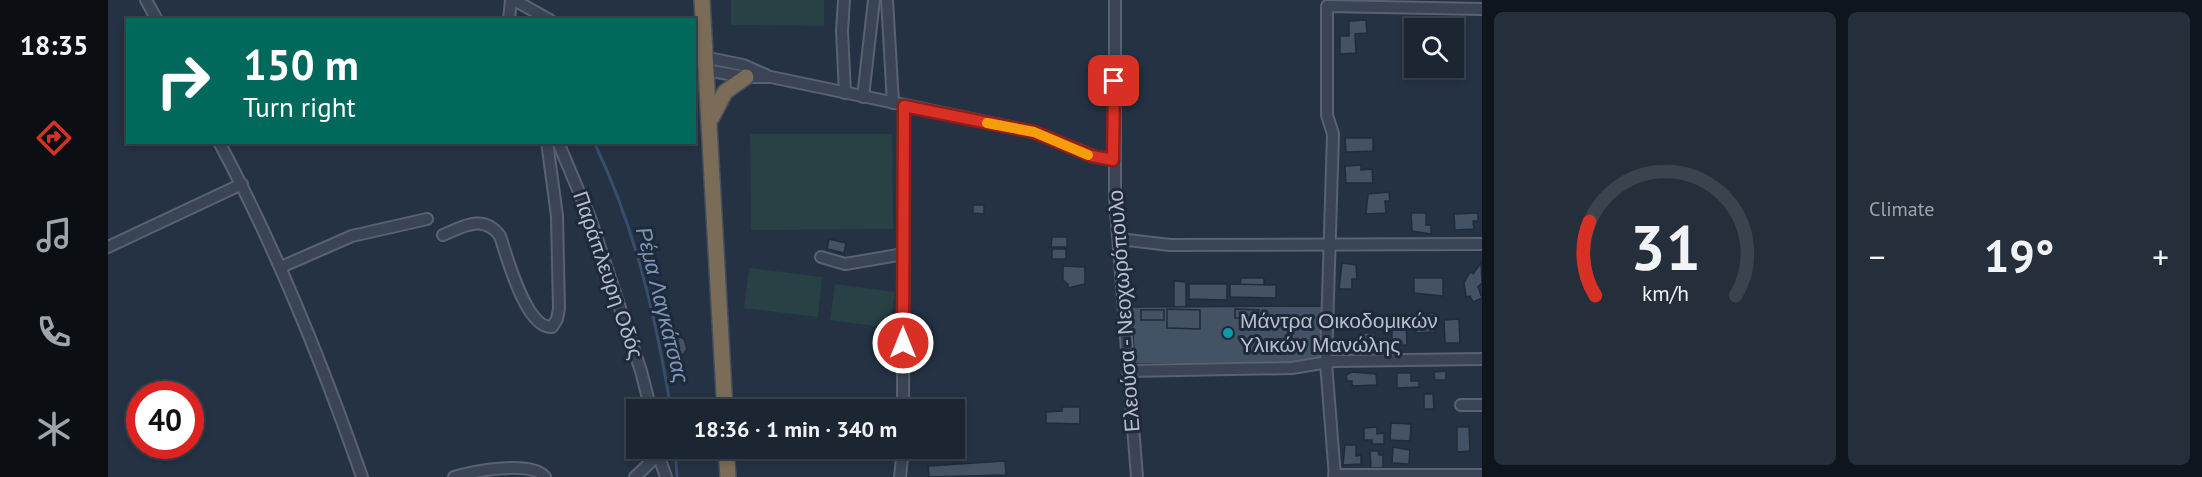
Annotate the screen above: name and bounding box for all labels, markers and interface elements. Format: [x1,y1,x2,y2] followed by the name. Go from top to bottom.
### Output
[1404,18,1464,78] map controls
[1404,18,1464,78] button: search
[20,28,88,62] text: 18:35
[243,37,359,92] text: 150 m
[144,42,222,120] icon: right
[1088,55,1139,106] pin
[1097,64,1130,97] icon: arrive
[243,90,356,124] text: Turn right
[33,117,75,159] icon: directions
[567,187,650,362] street label: Παράπλευρη Οδός
[1102,189,1145,433] street label: Ελεούσα - Νεοχωρόπουλο
[1869,196,1935,222] text: Climate
[1630,206,1700,287] text: 31
[33,214,75,256] icon: music
[630,224,696,386] water label: Ρέμα Λαγκάτσας
[1984,226,2054,284] text: 19°
[1869,235,1886,278] text: −
[2152,235,2169,278] text: +
[1641,279,1688,307] text: km/h
[1240,307,1438,358] place label: Μάντρα Οικοδομικών Υλικών Μανώλης
[33,311,75,353] icon: phone
[871,311,935,375] position arrow
[1221,326,1235,340] marker: Μάντρα Οικοδομικών Υλικών Μανώλης
[126,381,204,459] speed limit sign: 40
[33,408,75,450] icon: climate
[694,415,897,443] text: 18:36 · 1 min · 340 m

